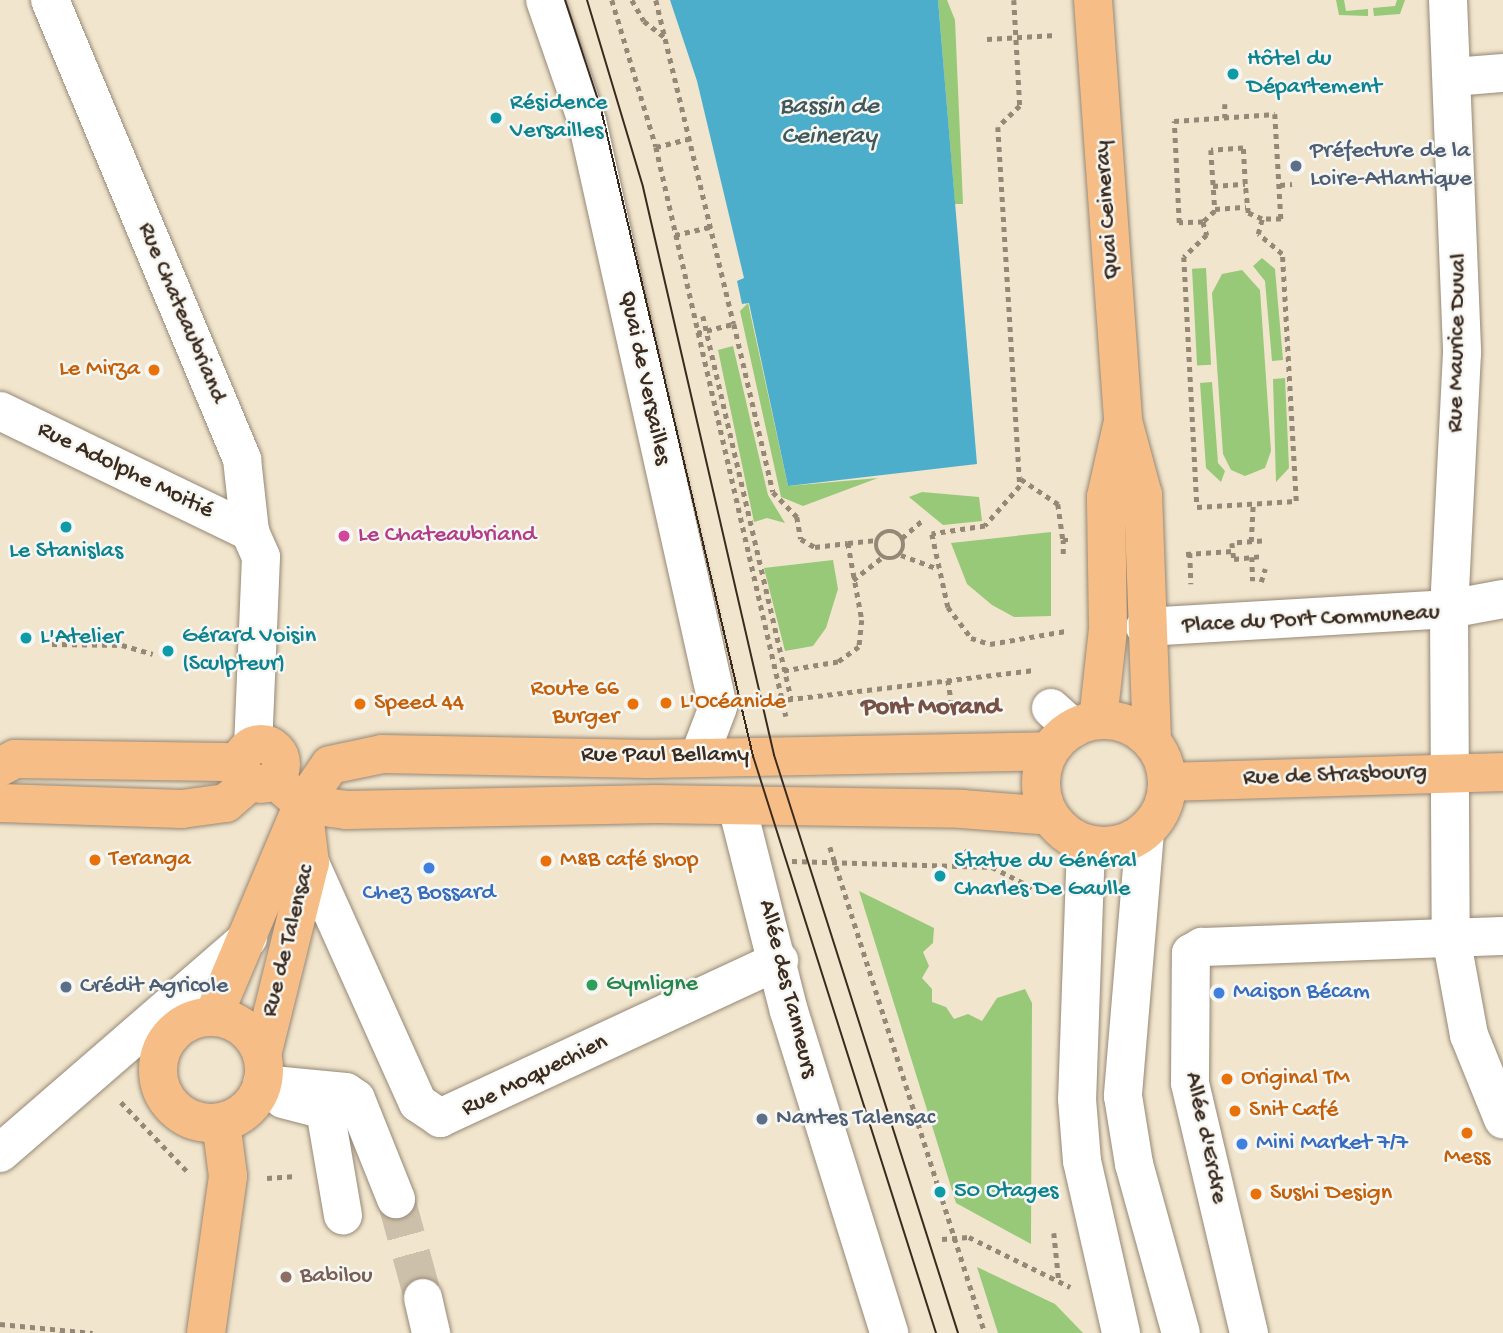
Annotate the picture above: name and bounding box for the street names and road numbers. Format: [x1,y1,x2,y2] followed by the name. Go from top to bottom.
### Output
[1089,139,1127,281] street label: Quai Ceineray
[130,219,232,407] street label: Rue Chateaubriand
[1442,253,1474,433] street label: Rue Maurice Duval
[612,288,676,468] street label: Quai de Versailles
[32,416,218,526] street label: Rue Adolphe Moitié
[1181,599,1441,641] street label: Place du Port Communeau
[581,742,749,770] street label: Rue Paul Bellamy
[1242,758,1428,794] street label: Rue de Strasbourg
[256,862,322,1020] street label: Rue de Talensac
[751,897,823,1081] street label: Allée des Tanneurs
[457,1028,613,1124] street label: Rue Moquechien
[1177,1070,1233,1206] street label: Allée d'Erdre

